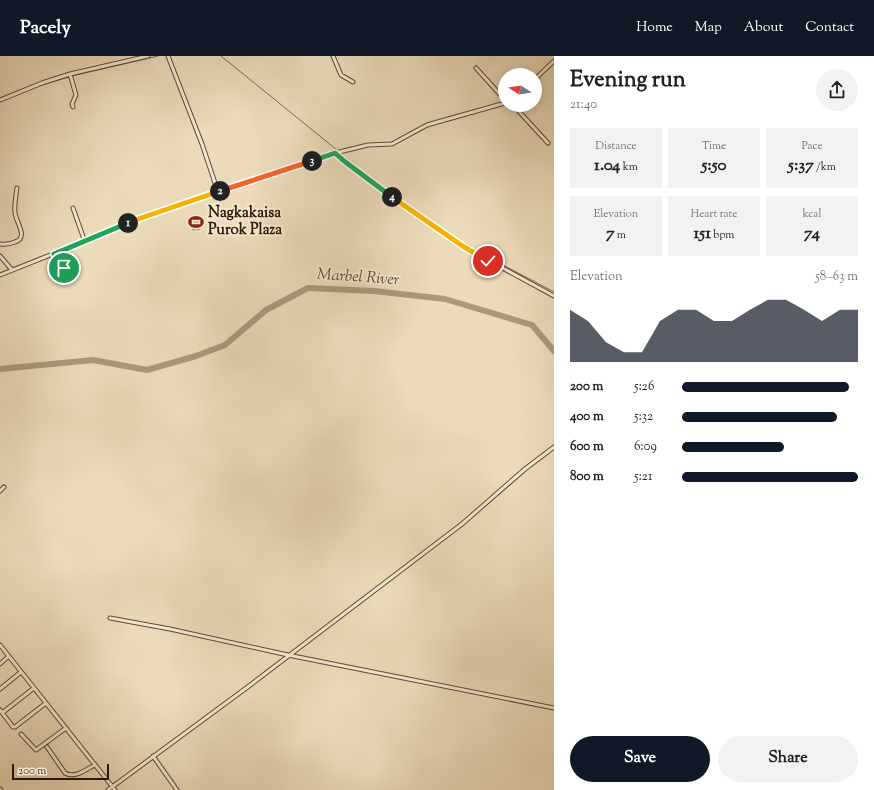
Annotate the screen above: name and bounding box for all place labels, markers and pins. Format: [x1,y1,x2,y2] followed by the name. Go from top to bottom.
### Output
[302,151,322,171] pin: 3
[210,181,230,201] pin: 2
[382,187,402,207] pin: 4
[208,203,282,241] place label: Nagkakaisa Purok Plaza
[118,213,138,233] pin: 1
[187,213,205,231] sports icon: Nagkakaisa Purok Plaza
[471,244,505,278] pin
[47,251,81,285] pin

